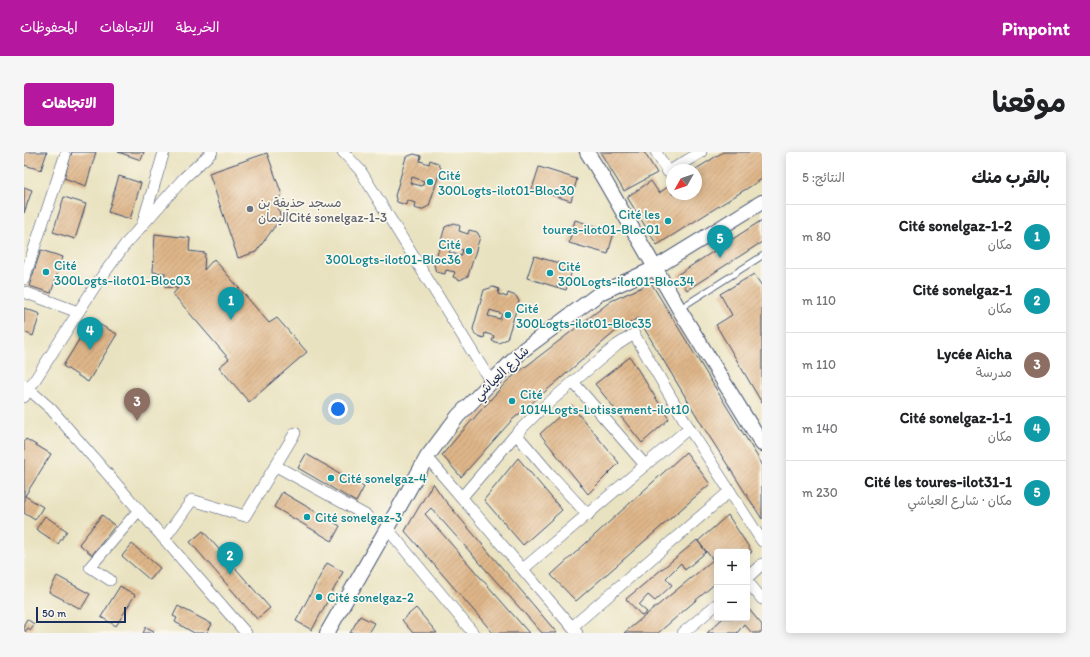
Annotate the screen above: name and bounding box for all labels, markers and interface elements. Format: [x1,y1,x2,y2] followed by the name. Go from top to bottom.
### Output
[1002,17,1070,40] text: Pinpoint
[20,19,78,36] text: المحفوظات
[100,19,154,36] text: الاتجاهات
[176,19,219,36] text: الخريطة
[24,83,114,126] button: الاتجاهات
[992,85,1066,119] text: موقعنا
[666,164,702,200] north arrow
[972,167,1050,187] text: بالقرب منك
[438,168,575,198] place label: Cité 300Logts-ilot01-Bloc30
[802,170,845,185] text: النتائج: 5
[425,177,435,187] marker: Cité 300Logts-ilot01-Bloc30
[258,195,387,226] place label: مسجد حذيفة بن اليمانCité sonelgaz-1-3
[245,204,255,214] marker: مسجد حذيفة بن اليمانCité sonelgaz-1-3
[543,207,660,237] place label: Cité les toures-ilot01-Bloc01
[663,216,673,226] marker: Cité les toures-ilot01-Bloc01
[899,217,1012,235] text: Cité sonelgaz-1-2
[707,225,733,258] pin: 5
[802,229,831,244] text: 80 m
[1034,229,1040,244] text: 1
[326,237,461,267] place label: Cité 300Logts-ilot01-Bloc36
[988,237,1012,252] text: مكان
[464,246,474,256] marker: Cité 300Logts-ilot01-Bloc36
[54,258,191,288] place label: Cité 300Logts-ilot01-Bloc03
[558,259,695,289] place label: Cité 300Logts-ilot01-Bloc34
[41,267,51,277] marker: Cité 300Logts-ilot01-Bloc03
[545,268,555,278] marker: Cité 300Logts-ilot01-Bloc34
[913,281,1012,299] text: Cité sonelgaz-1
[218,287,244,320] pin: 1
[802,293,836,308] text: 110 m
[1034,293,1040,308] text: 2
[516,301,652,331] place label: Cité 300Logts-ilot01-Bloc35
[988,301,1012,316] text: مكان
[503,310,513,320] marker: Cité 300Logts-ilot01-Bloc35
[77,317,103,350] pin: 4
[470,343,535,406] street label: شارع العياشي
[937,345,1012,363] text: Lycée Aicha
[802,357,836,372] text: 110 m
[1033,357,1041,372] text: 3
[976,365,1012,380] text: مدرسة
[520,387,690,417] place label: Cité 1014Logts-Lotissement-ilot10
[124,388,150,421] pin: 3
[507,396,517,406] marker: Cité 1014Logts-Lotissement-ilot10
[328,399,348,419] your location
[900,409,1012,427] text: Cité sonelgaz-1-1
[802,421,838,436] text: 140 m
[1033,421,1041,436] text: 4
[988,429,1012,444] text: مكان
[339,471,427,486] place label: Cité sonelgaz-4
[326,473,336,483] marker: Cité sonelgaz-4
[864,473,1012,491] text: Cité les toures-ilot31-1
[802,485,838,500] text: 230 m
[1034,485,1040,500] text: 5
[908,493,1012,508] text: مكان · شارع العياشي
[315,510,402,525] place label: Cité sonelgaz-3
[302,512,312,522] marker: Cité sonelgaz-3
[217,542,243,575] pin: 2
[714,549,750,621] map controls
[714,549,750,585] button: +
[714,585,750,621] button: −
[327,590,414,605] place label: Cité sonelgaz-2
[314,592,324,602] marker: Cité sonelgaz-2
[36,605,126,624] scale bar
[42,607,66,620] text: 50 m

